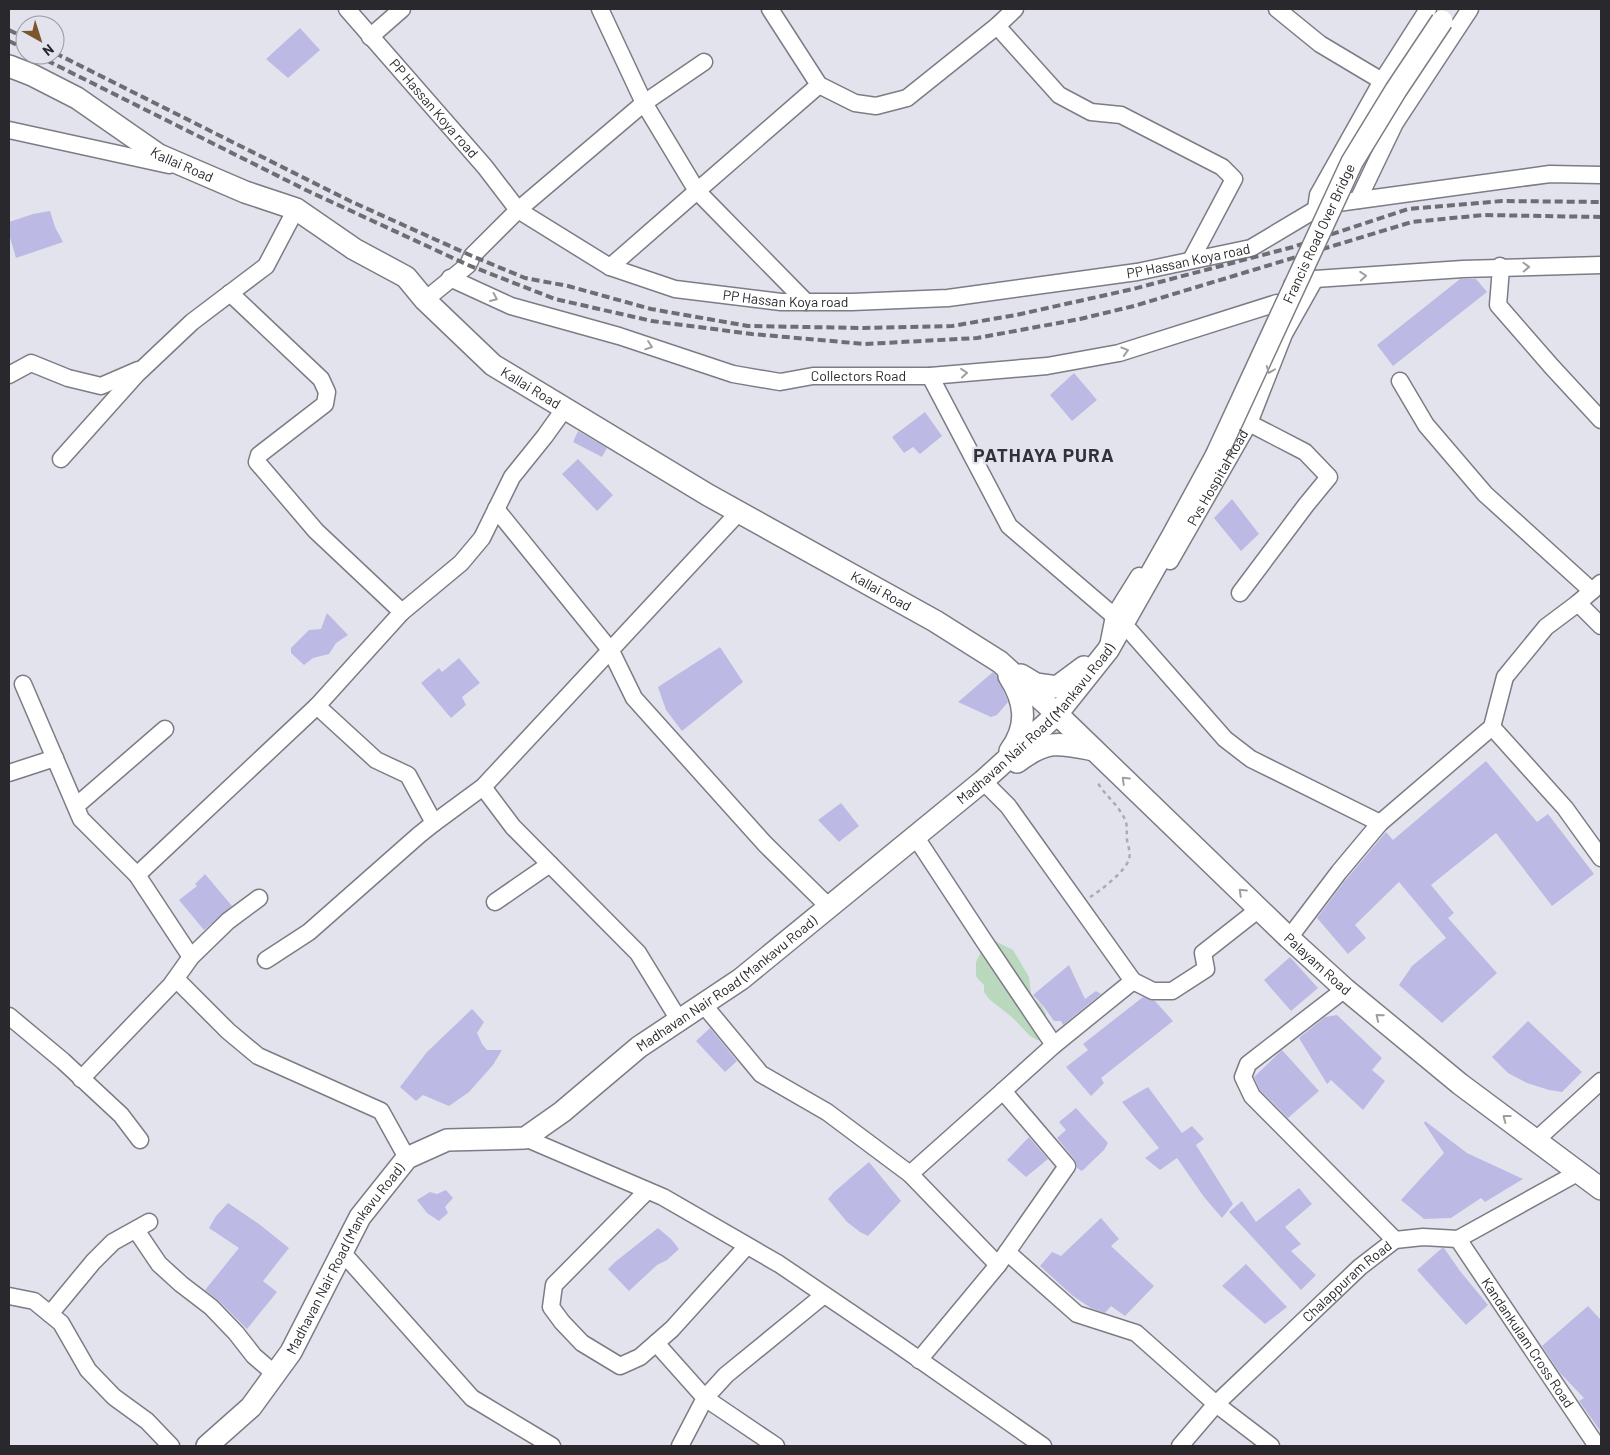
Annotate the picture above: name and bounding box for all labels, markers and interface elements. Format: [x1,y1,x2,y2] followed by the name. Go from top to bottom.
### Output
[15,15,65,65] north arrow
[40,41,57,60] text: N
[386,55,482,161] street label: PP Hassan Koya road
[147,143,216,185] street label: Kallai Road
[1279,161,1358,306] street label: Francis Road Over Bridge
[1125,239,1252,281] street label: PP Hassan Koya road
[1522,261,1530,272] one-way arrow
[1360,270,1368,281] one-way arrow
[722,286,848,310] street label: PP Hassan Koya road
[489,292,498,302] one-way arrow
[645,341,653,351] one-way arrow
[1120,347,1128,357] one-way arrow
[498,363,564,412] street label: Kallai Road
[1266,365,1276,374] one-way arrow
[811,367,906,384] street label: Collectors Road
[960,368,968,379] one-way arrow
[1183,426,1252,529] street label: Pvs Hospital Road
[973,443,1115,466] district label: PATHAYA PURA
[848,567,915,614] street label: Kallai Road
[953,640,1118,807] street label: Madhavan Nair Road (Mankavu Road)
[1121,776,1130,785] one-way arrow
[1238,889,1247,898] one-way arrow
[633,911,820,1054] street label: Madhavan Nair Road (Mankavu Road)
[1281,929,1355,999] street label: Palayam Road
[1376,1015,1385,1023] one-way arrow
[1503,1116,1512,1124] one-way arrow
[282,1159,408,1357] street label: Madhavan Nair Road (Mankavu Road)
[1299,1237,1395,1325] street label: Chalappuram Road
[1478,1274,1578,1411] street label: Kandankulam Cross Road

